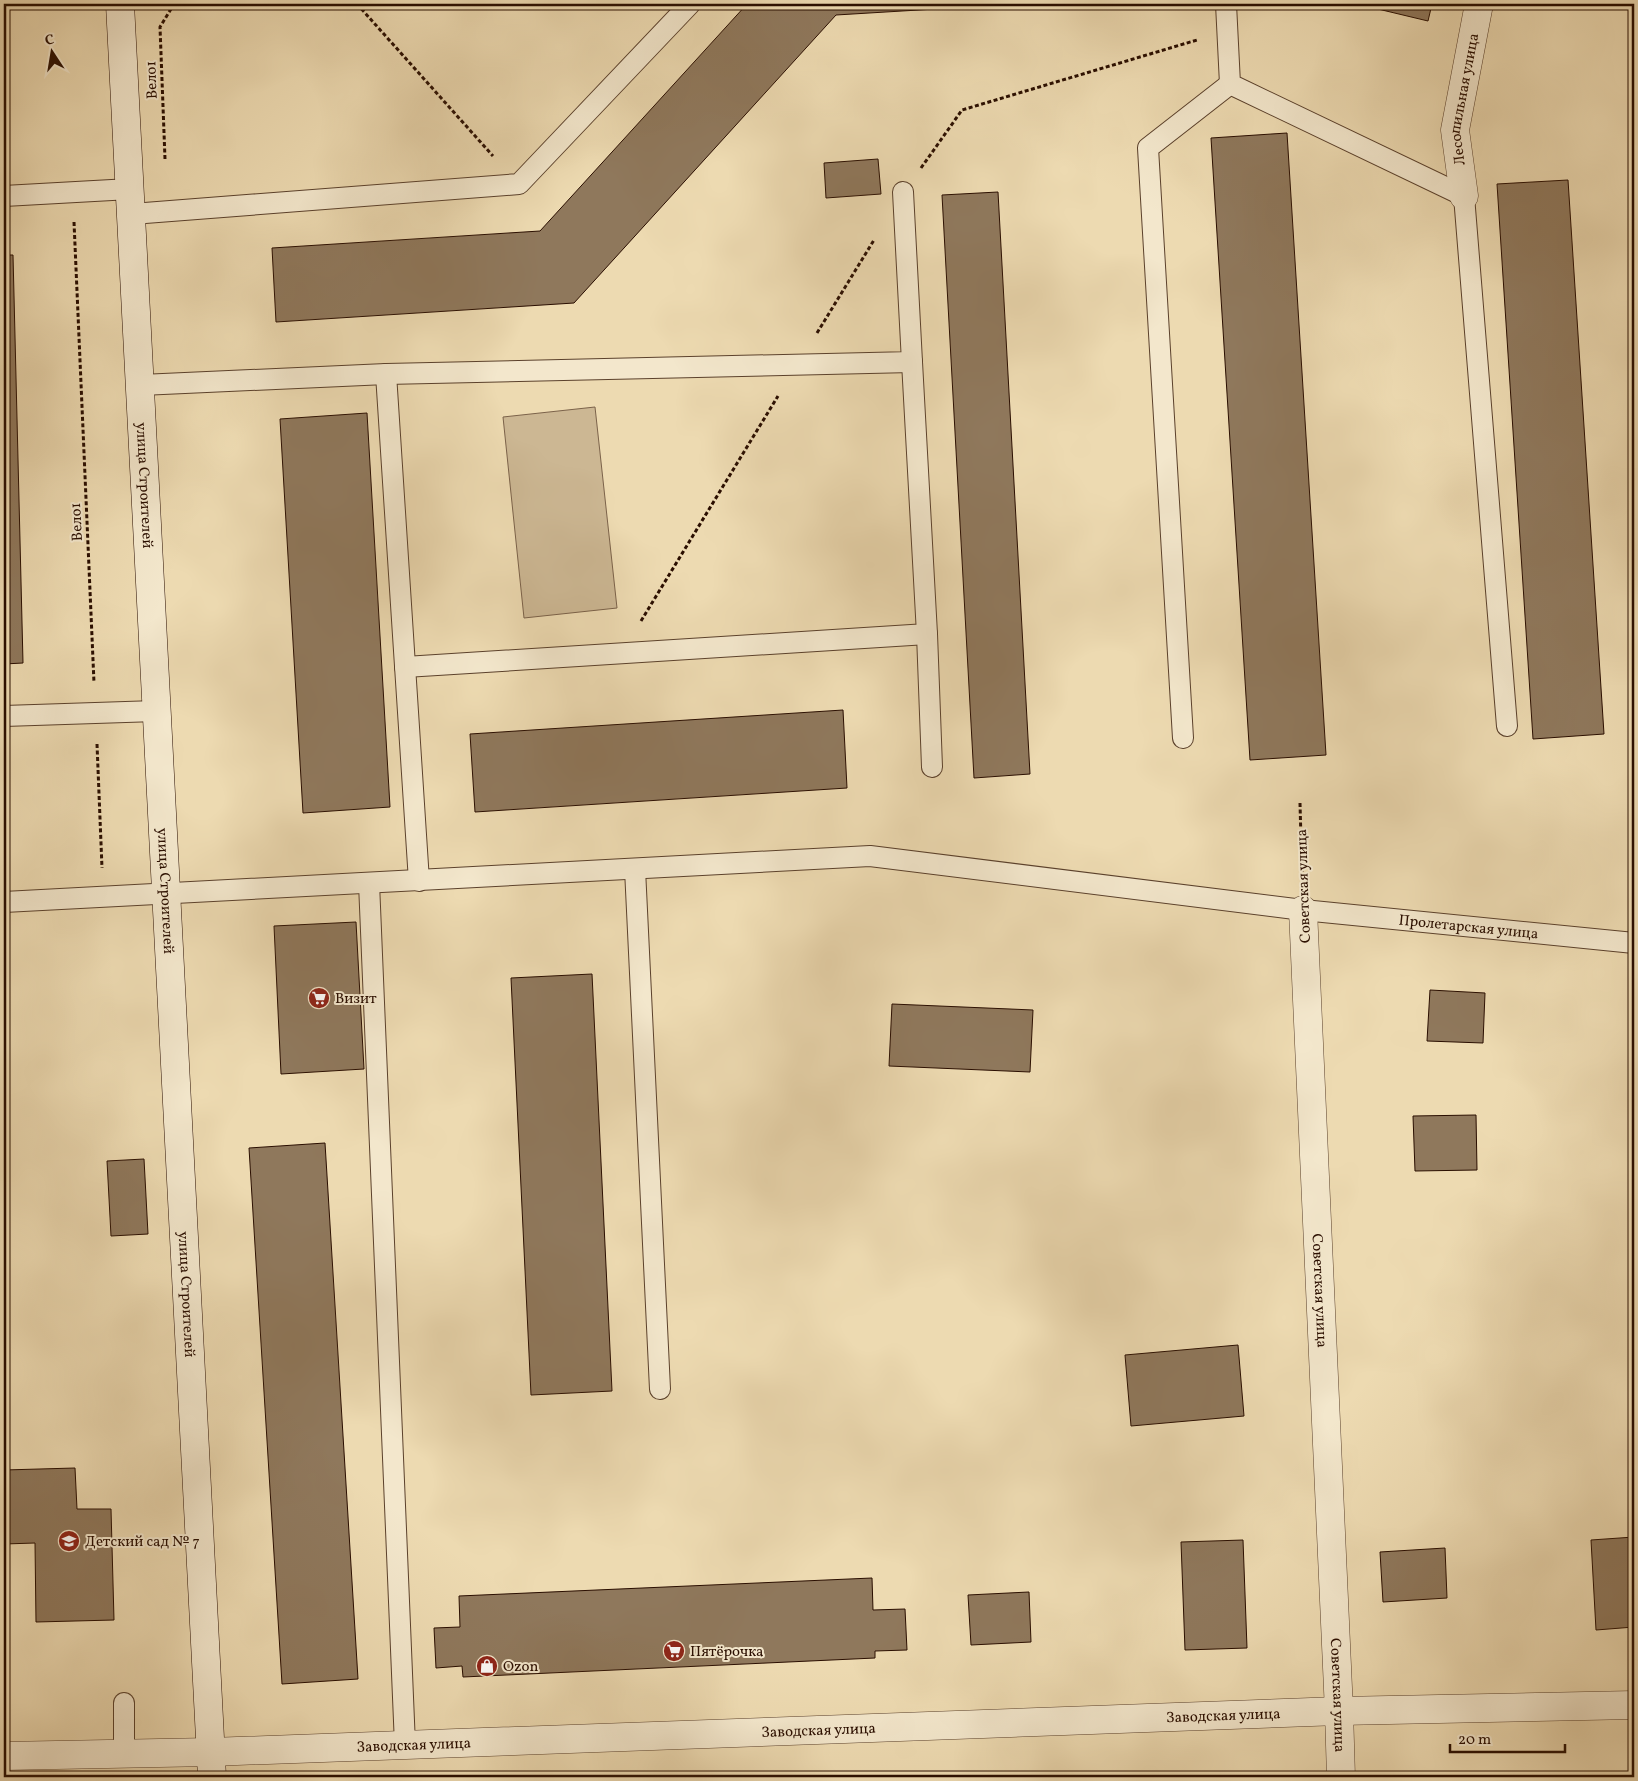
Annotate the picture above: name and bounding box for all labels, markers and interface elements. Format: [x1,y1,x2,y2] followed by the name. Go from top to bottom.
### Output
[28,28,78,78] north arrow
[43,31,56,51] text: С
[1445,32,1485,167] street label: Лесопильная улица
[141,60,164,100] street label: Вело1
[130,422,157,549] street label: улица Строителей
[66,502,89,542] street label: Вело1
[151,827,178,955] street label: улица Строителей
[1292,828,1317,943] street label: Советская улица
[1397,911,1539,945] street label: Пролетарская улица
[307,986,331,1010] supermarket icon: Визит
[335,989,377,1010] place label: Визит
[172,1231,199,1358] street label: улица Строителей
[1306,1233,1332,1348] street label: Советская улица
[57,1529,81,1553] school or university icon: Детский сад № 7
[85,1532,200,1553] place label: Детский сад № 7
[1324,1638,1349,1753] street label: Советская улица
[662,1639,686,1663] supermarket icon: Пятёрочка
[690,1642,764,1663] place label: Пятёрочка
[475,1654,499,1678] shop icon: Ozon
[503,1657,538,1678] place label: Ozon
[1166,1704,1281,1729] street label: Заводская улица
[761,1719,876,1744] street label: Заводская улица
[1450,1721,1566,1753] scale bar
[1458,1730,1491,1751] text: 20 m
[356,1734,471,1759] street label: Заводская улица

